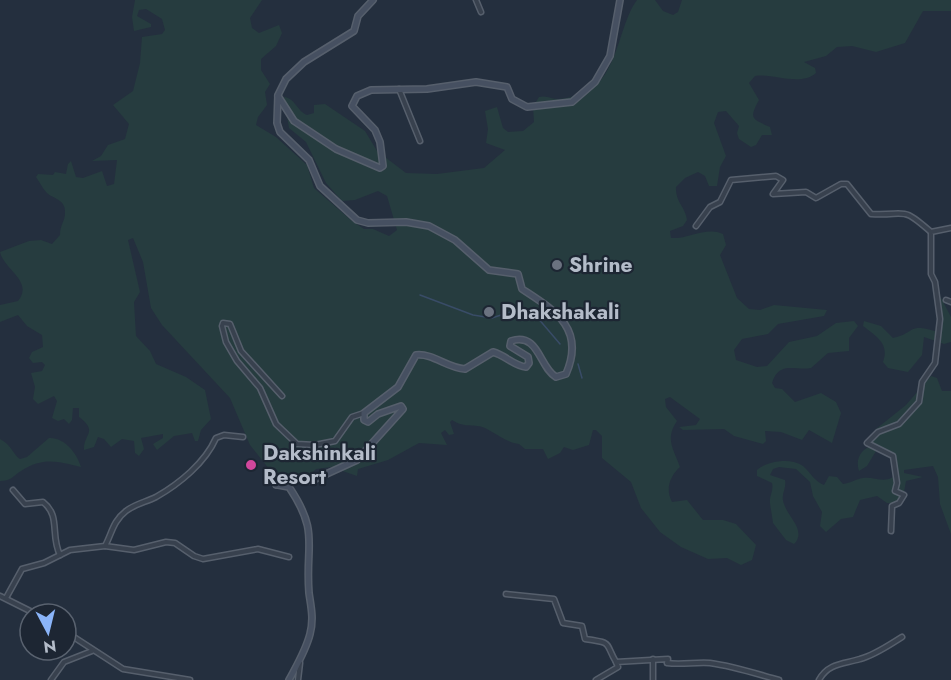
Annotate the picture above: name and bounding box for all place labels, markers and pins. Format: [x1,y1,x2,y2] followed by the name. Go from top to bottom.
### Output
[569,250,633,280] place label: Shrine
[550,258,564,272] marker: Shrine
[501,297,620,327] place label: Dhakshakali
[482,305,496,319] marker: Dhakshakali
[263,438,376,492] place label: Dakshinkali Resort
[244,458,258,472] marker: Dakshinkali Resort

